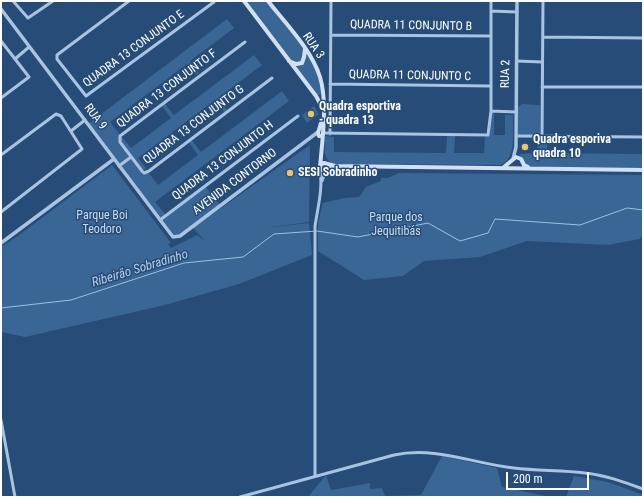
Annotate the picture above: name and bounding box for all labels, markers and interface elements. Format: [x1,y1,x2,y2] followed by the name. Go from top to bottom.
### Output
[81,7,187,91] street label: QUADRA 13 CONJUNTO E
[350,18,472,34] street label: QUADRA 11 CONJUNTO B
[299,30,327,62] street label: RUA 3
[114,47,220,131] street label: QUADRA 13 CONJUNTO F
[499,60,513,88] street label: RUA 2
[349,68,471,84] street label: QUADRA 11 CONJUNTO C
[141,82,247,168] street label: QUADRA 13 CONJUNTO G
[319,100,401,128] place label: Quadra esportiva - quadra 13
[81,101,109,133] street label: RUA 9
[306,109,316,119] marker: Quadra esportiva - quadra 13
[170,118,276,204] street label: QUADRA 13 CONJUNTO H
[533,133,611,161] place label: Quadra esporiva quadra 10
[520,142,530,152] marker: Quadra esporiva quadra 10
[190,146,280,218] street label: AVENIDA CONTORNO
[298,166,377,180] place label: SESI Sobradinho
[285,168,295,178] marker: SESI Sobradinho
[76,209,128,237] park label: Parque Boi Teodoro
[369,211,423,239] park label: Parque dos Jequitibás
[90,247,190,291] water label: Ribeirão Sobradinho
[508,464,591,490] scale bar
[513,472,543,486] text: 200 m

